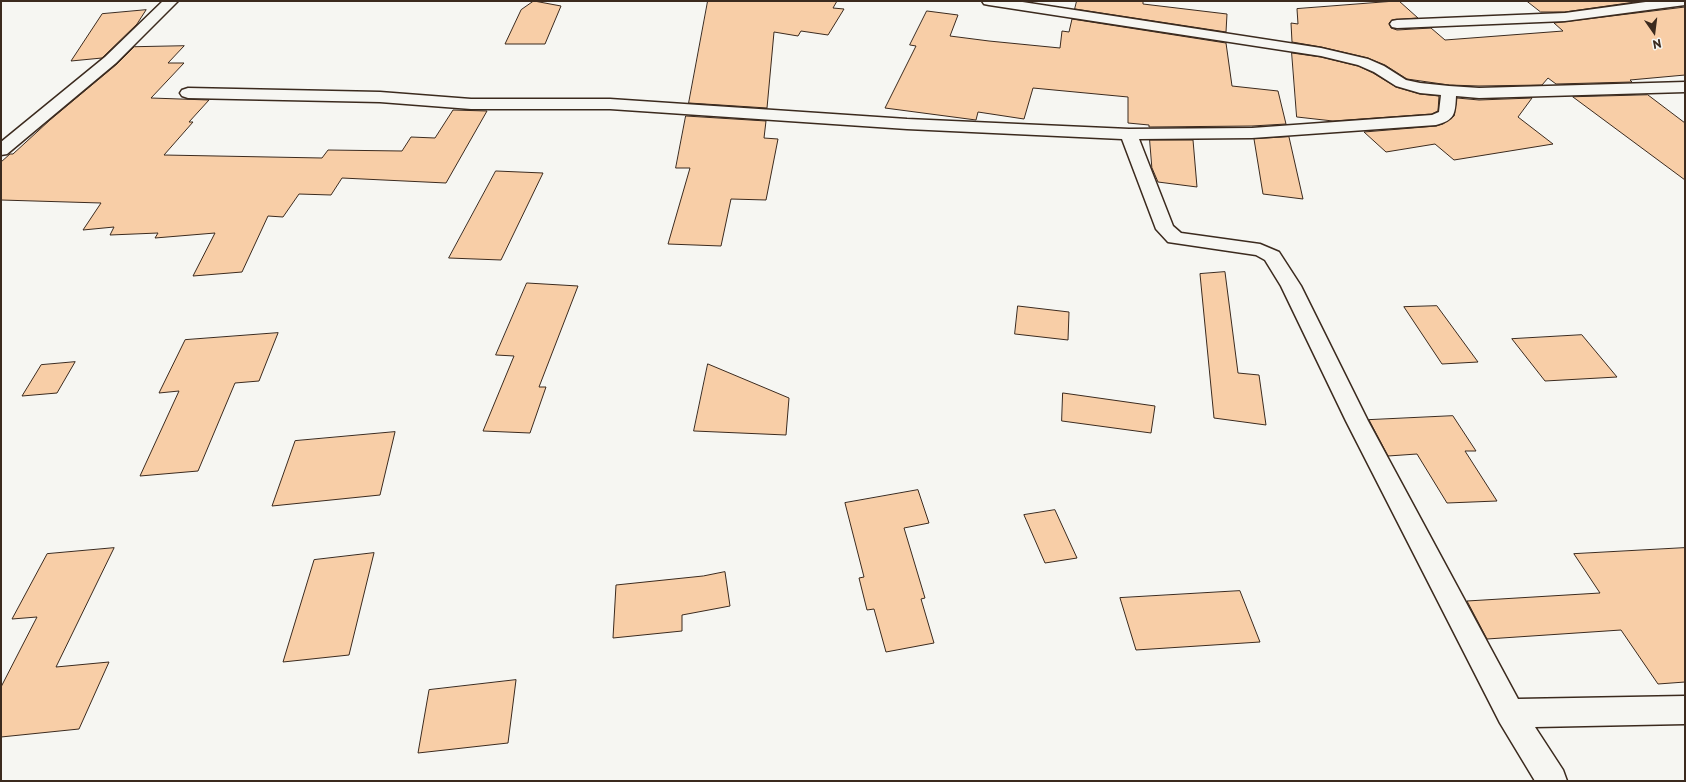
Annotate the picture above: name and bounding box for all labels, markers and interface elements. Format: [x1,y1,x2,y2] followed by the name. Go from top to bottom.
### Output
[1634,12,1674,52] north arrow
[1651,35,1663,53] text: N

